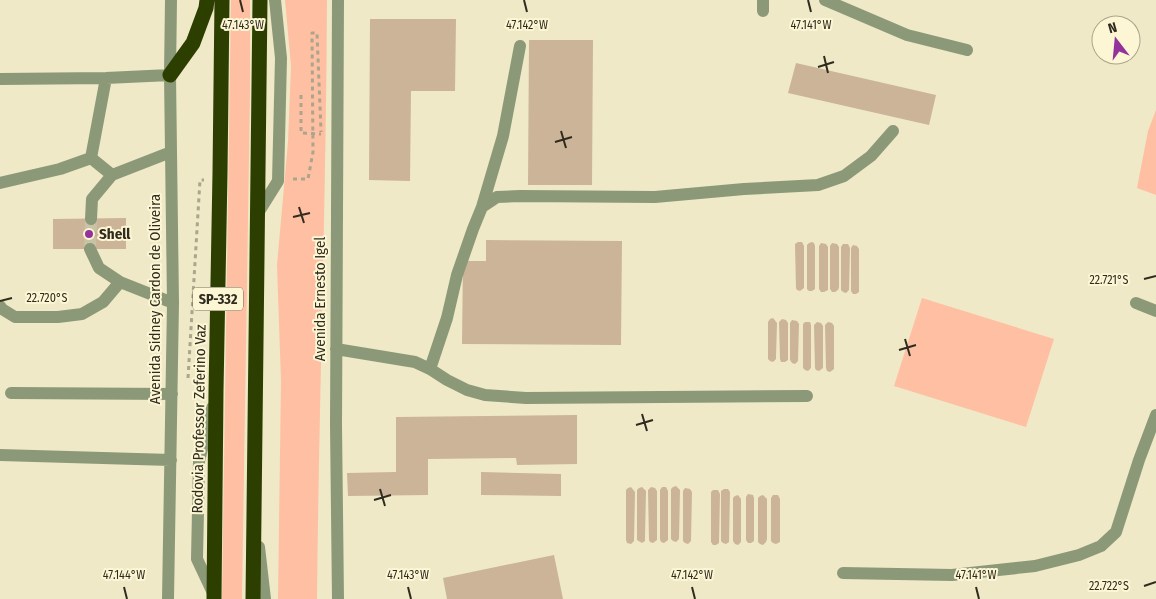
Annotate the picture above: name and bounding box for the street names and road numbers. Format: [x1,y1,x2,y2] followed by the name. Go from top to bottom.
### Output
[146,194,164,404] street label: Avenida Sidney Cardon de Oliveira
[311,237,329,361] street label: Avenida Ernesto Igel
[193,288,243,310] road number: SP-332
[188,324,210,514] street label: Rodovia Professor Zeferino Vaz

